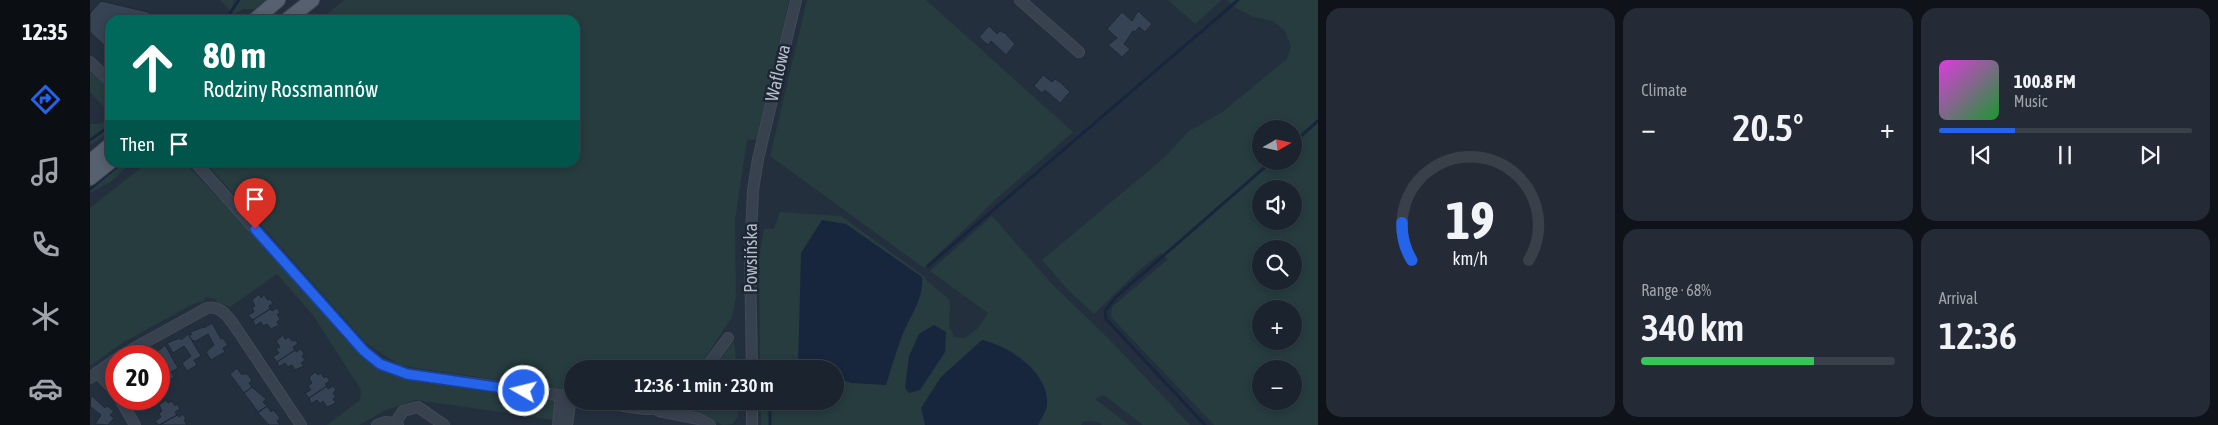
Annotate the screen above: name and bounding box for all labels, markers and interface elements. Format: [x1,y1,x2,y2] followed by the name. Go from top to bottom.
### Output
[22,19,68,45] text: 12:35
[120,35,185,100] icon: ahead
[203,35,266,75] text: 80 m
[761,42,794,103] street label: Waflowa
[2014,70,2076,92] text: 100.8 FM
[203,76,378,102] text: Rodziny Rossmannów
[1641,81,1687,99] text: Climate
[28,82,63,117] icon: directions
[2014,92,2047,110] text: Music
[1733,106,1803,149] text: 20.5°
[1641,112,1656,144] text: −
[1880,112,1895,144] text: +
[1252,120,1302,170] north arrow
[1252,120,1302,410] map controls
[165,130,193,158] icon: arrive
[120,133,155,155] text: Then
[1967,141,1995,169] icon: previous
[2051,141,2079,169] icon: pause
[2136,141,2164,169] icon: next
[28,154,63,189] icon: music
[234,178,276,229] pin
[1252,180,1302,230] button: sound
[241,185,269,213] icon: arrive
[1446,190,1495,250] text: 19
[740,223,761,293] street label: Powsińska
[28,227,63,262] icon: phone
[1252,240,1302,290] button: search
[1453,248,1488,269] text: km/h
[1641,281,1711,299] text: Range · 68%
[1939,289,1978,307] text: Arrival
[28,299,63,334] icon: climate
[1252,300,1302,350] button: +
[1641,306,1744,349] text: 340 km
[1939,314,2017,357] text: 12:36
[105,345,170,410] speed limit sign: 20
[1252,360,1302,410] button: −
[497,364,549,416] position arrow
[28,371,63,406] icon: car
[634,374,774,396] text: 12:36 · 1 min · 230 m

